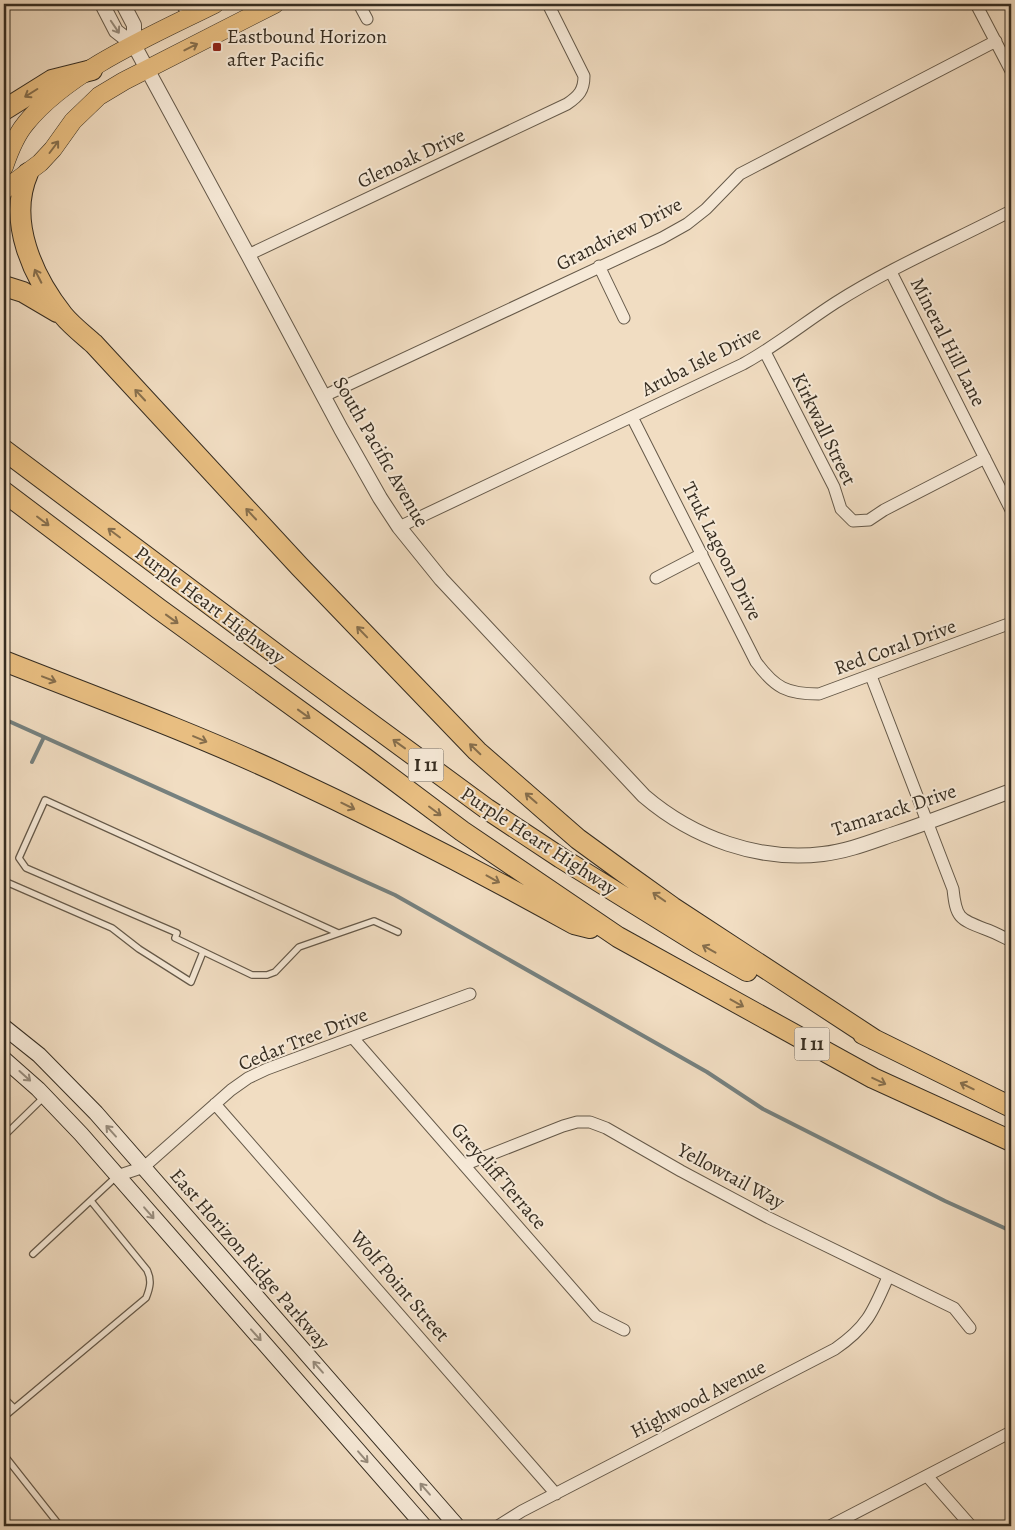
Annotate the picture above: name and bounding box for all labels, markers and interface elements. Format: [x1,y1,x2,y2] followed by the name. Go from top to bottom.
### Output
[110,20,120,34] one-way arrow
[227,23,387,73] place label: Eastbound Horizon after Pacific
[211,41,223,53] marker: Eastbound Horizon after Pacific
[183,42,198,52] one-way arrow
[24,89,38,99] one-way arrow
[353,121,469,195] street label: Glenoak Drive
[48,141,59,154] one-way arrow
[551,191,687,277] street label: Grandview Drive
[33,269,42,284] one-way arrow
[904,273,992,411] street label: Mineral Hill Lane
[636,319,765,403] street label: Aruba Isle Drive
[785,368,863,490] street label: Kirkwall Street
[327,372,435,532] street label: South Pacific Avenue
[134,388,146,401] one-way arrow
[675,477,769,625] street label: Truk Lagoon Drive
[245,507,257,520] one-way arrow
[36,516,50,526] one-way arrow
[108,527,121,538] one-way arrow
[129,540,291,671] street label: Purple Heart Highway
[830,612,960,682] street label: Red Coral Drive
[165,614,179,624] one-way arrow
[356,626,368,638] one-way arrow
[41,675,56,684] one-way arrow
[297,709,310,720] one-way arrow
[192,735,207,745] one-way arrow
[393,739,406,750] one-way arrow
[469,743,482,755] one-way arrow
[408,748,444,782] road number: I 11
[828,777,960,843] street label: Tamarack Drive
[456,780,623,902] street label: Purple Heart Highway
[525,793,538,804] one-way arrow
[340,802,355,811] one-way arrow
[428,806,442,816] one-way arrow
[485,875,500,885] one-way arrow
[652,892,666,902] one-way arrow
[703,944,717,954] one-way arrow
[729,999,744,1008] one-way arrow
[234,1001,372,1077] street label: Cedar Tree Drive
[794,1028,830,1060] road number: I 11
[19,1071,32,1082] one-way arrow
[871,1077,886,1087] one-way arrow
[960,1081,975,1090] one-way arrow
[445,1117,553,1235] street label: Greycliff Terrace
[105,1124,117,1137] one-way arrow
[672,1136,790,1216] street label: Yellowtail Way
[164,1163,337,1356] street label: East Horizon Ridge Parkway
[143,1206,155,1219] one-way arrow
[344,1224,456,1348] street label: Wolf Point Street
[250,1329,262,1342] one-way arrow
[626,1353,770,1445] street label: Highwood Avenue
[313,1361,324,1374] one-way arrow
[358,1450,369,1463] one-way arrow
[419,1483,431,1496] one-way arrow

